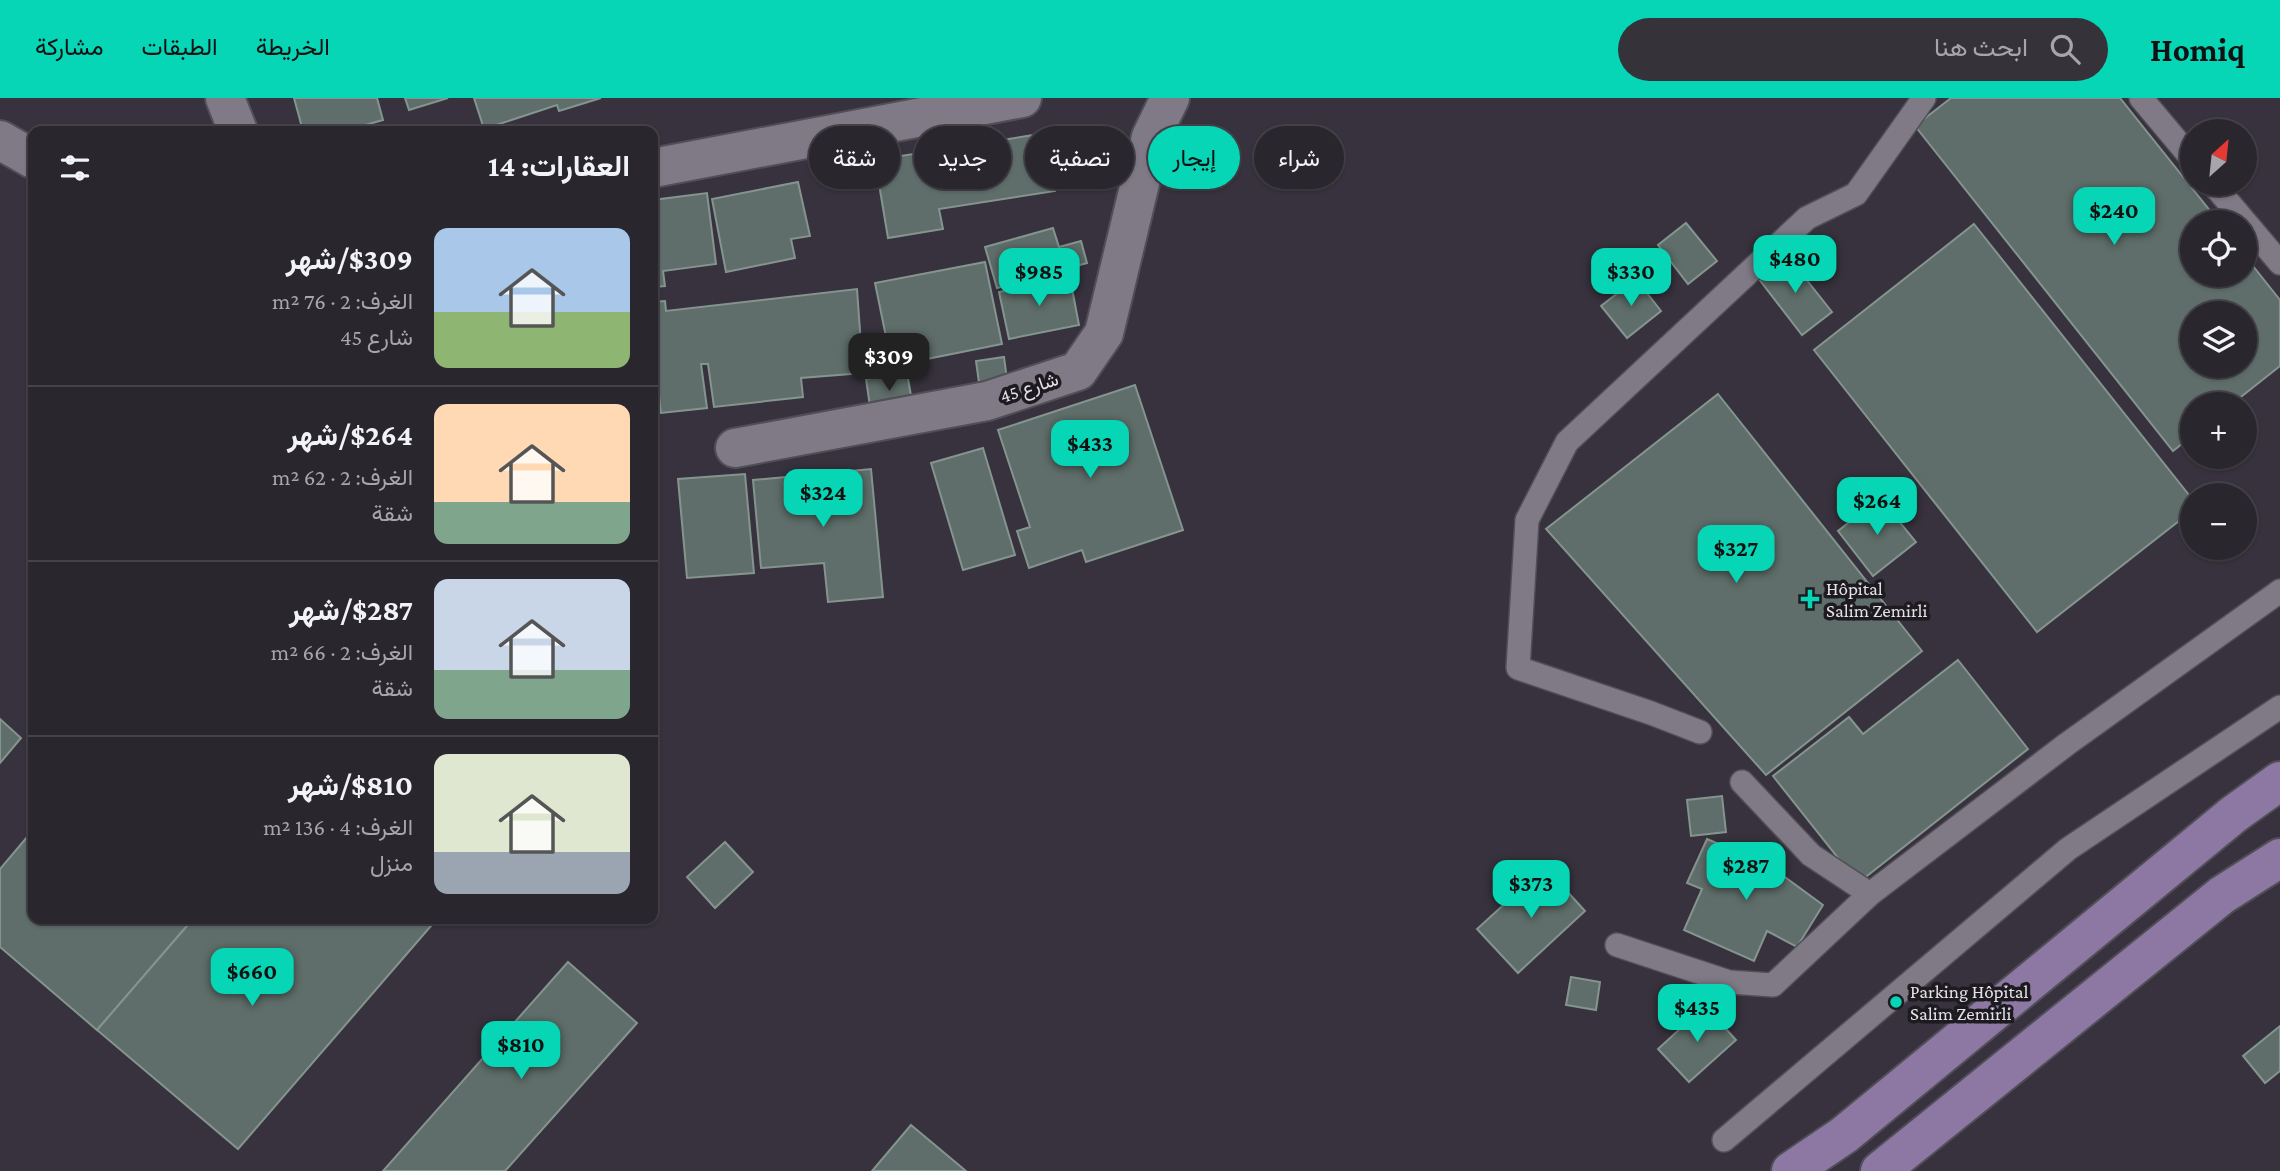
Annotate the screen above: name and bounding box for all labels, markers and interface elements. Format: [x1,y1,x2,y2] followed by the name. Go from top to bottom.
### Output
[1618,18,2108,81] search box
[2046,30,2084,68] icon: search
[2150,31,2245,68] text: Homiq
[35,33,103,60] text: مشاركة
[141,33,218,60] text: الطبقات
[256,33,330,60] text: الخريطة
[1934,33,2028,62] text: ابحث هنا
[2180,119,2258,196] north arrow
[2180,119,2257,560] map controls
[809,126,900,189] chip: شقة
[914,126,1011,189] chip: جديد
[1025,126,1134,189] chip: تصفية
[1148,126,1240,189] chip: إيجار
[1254,126,1344,189] chip: شراء
[56,149,94,187] icon: filters
[488,149,630,182] text: العقارات: 14
[2073,188,2155,247] pin: $240
[2089,197,2139,223] text: $240
[2180,210,2257,287] button: locate
[1754,236,1836,295] pin: $480
[286,242,413,275] text: $309/شهر
[1769,245,1821,271] text: $480
[998,248,1080,308] pin: $985
[1590,248,1672,308] pin: $330
[490,256,574,340] icon: home
[1015,258,1063,284] text: $985
[1607,258,1655,284] text: $330
[272,288,413,314] text: الغرف: 2 · 76 m²
[2180,301,2257,378] button: layers
[340,324,413,350] text: شارع 45
[848,334,930,393] pin: $309
[864,343,914,369] text: $309
[997,368,1062,409] street label: شارع 45
[2180,392,2257,469] button: +
[287,418,413,451] text: $264/شهر
[1049,420,1131,480] pin: $433
[1067,430,1113,456] text: $433
[490,432,574,516] icon: home
[272,464,413,490] text: الغرف: 2 · 62 m²
[782,470,864,529] pin: $324
[1836,478,1918,537] pin: $264
[800,479,846,505] text: $324
[2180,483,2257,560] button: −
[1853,487,1901,513] text: $264
[371,500,413,526] text: شقة
[1695,526,1777,585] pin: $327
[1714,535,1758,561] text: $327
[1826,578,1928,621] place label: Hôpital Salim Zemirli
[1800,589,1820,609] marker: Hôpital Salim Zemirli
[289,593,413,626] text: $287/شهر
[490,607,574,691] icon: home
[271,639,413,665] text: الغرف: 2 · 66 m²
[371,675,413,701] text: شقة
[288,768,413,801] text: $810/شهر
[490,782,574,866] icon: home
[263,814,413,840] text: الغرف: 4 · 136 m²
[1705,842,1787,902] pin: $287
[370,850,413,876] text: منزل
[1723,852,1769,878] text: $287
[1490,860,1572,920] pin: $373
[1509,870,1553,896] text: $373
[211,948,293,1008] pin: $660
[227,958,277,984] text: $660
[1910,981,2029,1024] place label: Parking Hôpital Salim Zemirli
[1656,984,1738,1044] pin: $435
[1674,994,1720,1020] text: $435
[1888,994,1904,1010] marker: Parking Hôpital Salim Zemirli
[480,1021,562,1081] pin: $810
[497,1031,545,1057] text: $810

